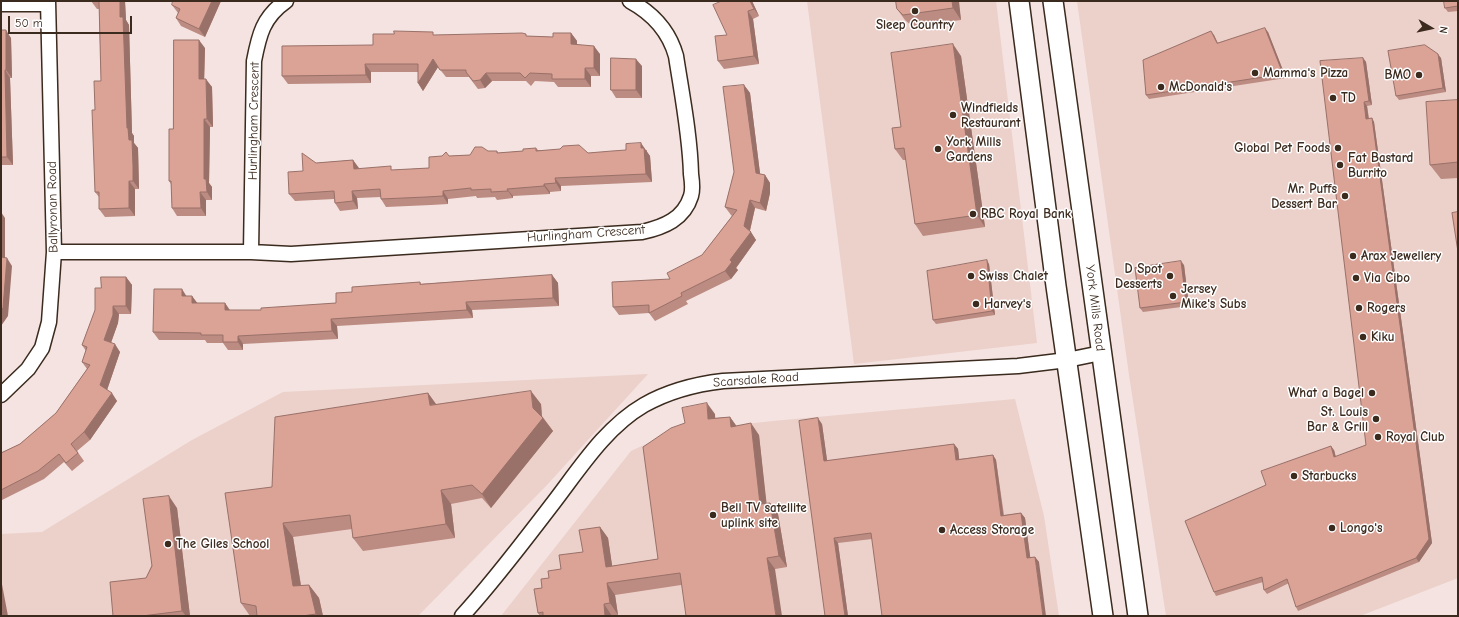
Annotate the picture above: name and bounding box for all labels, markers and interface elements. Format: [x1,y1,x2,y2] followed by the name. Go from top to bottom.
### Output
[910,6,920,16] marker: Sleep Country
[10,8,134,34] scale bar
[1411,8,1451,48] north arrow
[15,16,43,30] text: 50 m
[876,17,954,33] place label: Sleep Country
[1436,25,1450,35] text: N
[245,62,263,180] street label: Hurlingham Crescent
[1263,65,1348,81] place label: Mamma's Pizza
[1385,67,1411,83] place label: BMO
[1250,68,1260,78] marker: Mamma's Pizza
[1414,70,1424,80] marker: BMO
[1169,79,1232,95] place label: McDonald's
[1156,82,1166,92] marker: McDonald's
[1341,90,1356,106] place label: TD
[1328,93,1338,103] marker: TD
[961,100,1021,131] place label: Windfields Restaurant
[948,110,958,120] marker: Windfields Restaurant
[946,134,1001,165] place label: York Mills Gardens
[1234,140,1330,156] place label: Global Pet Foods
[1333,143,1343,153] marker: Global Pet Foods
[933,144,943,154] marker: York Mills Gardens
[1348,150,1413,181] place label: Fat Bastard Burrito
[1335,160,1345,170] marker: Fat Bastard Burrito
[44,161,62,253] street label: Ballyronan Road
[1271,181,1337,212] place label: Mr. Puffs Dessert Bar
[1340,191,1350,201] marker: Mr. Puffs Dessert Bar
[981,206,1071,222] place label: RBC Royal Bank
[968,209,978,219] marker: RBC Royal Bank
[526,222,646,246] street label: Hurlingham Crescent
[1361,248,1441,264] place label: Arax Jewellery
[1348,251,1358,261] marker: Arax Jewellery
[1115,261,1162,292] place label: D Spot Desserts
[1082,264,1108,352] street label: York Mills Road
[979,268,1048,284] place label: Swiss Chalet
[1364,270,1410,286] place label: Via Cibo
[966,271,976,281] marker: Swiss Chalet
[1165,271,1175,281] marker: D Spot Desserts
[1351,273,1361,283] marker: Via Cibo
[1181,281,1246,312] place label: Jersey Mike's Subs
[1168,291,1178,301] marker: Jersey Mike's Subs
[984,296,1031,312] place label: Harvey's
[971,299,981,309] marker: Harvey's
[1367,300,1406,316] place label: Rogers
[1354,303,1364,313] marker: Rogers
[1371,329,1395,345] place label: Kiku
[1358,332,1368,342] marker: Kiku
[713,369,799,391] street label: Scarsdale Road
[1288,385,1364,401] place label: What a Bagel
[1367,388,1377,398] marker: What a Bagel
[1307,404,1368,435] place label: St. Louis Bar & Grill
[1371,414,1381,424] marker: St. Louis Bar & Grill
[1386,429,1445,445] place label: Royal Club
[1373,432,1383,442] marker: Royal Club
[1302,468,1356,484] place label: Starbucks
[1289,471,1299,481] marker: Starbucks
[721,500,807,531] place label: Bell TV satellite uplink site
[708,510,718,520] marker: Bell TV satellite uplink site
[1340,520,1382,536] place label: Longo's
[950,522,1034,538] place label: Access Storage
[1327,523,1337,533] marker: Longo's
[937,525,947,535] marker: Access Storage
[176,536,269,552] place label: The Giles School
[163,539,173,549] marker: The Giles School

